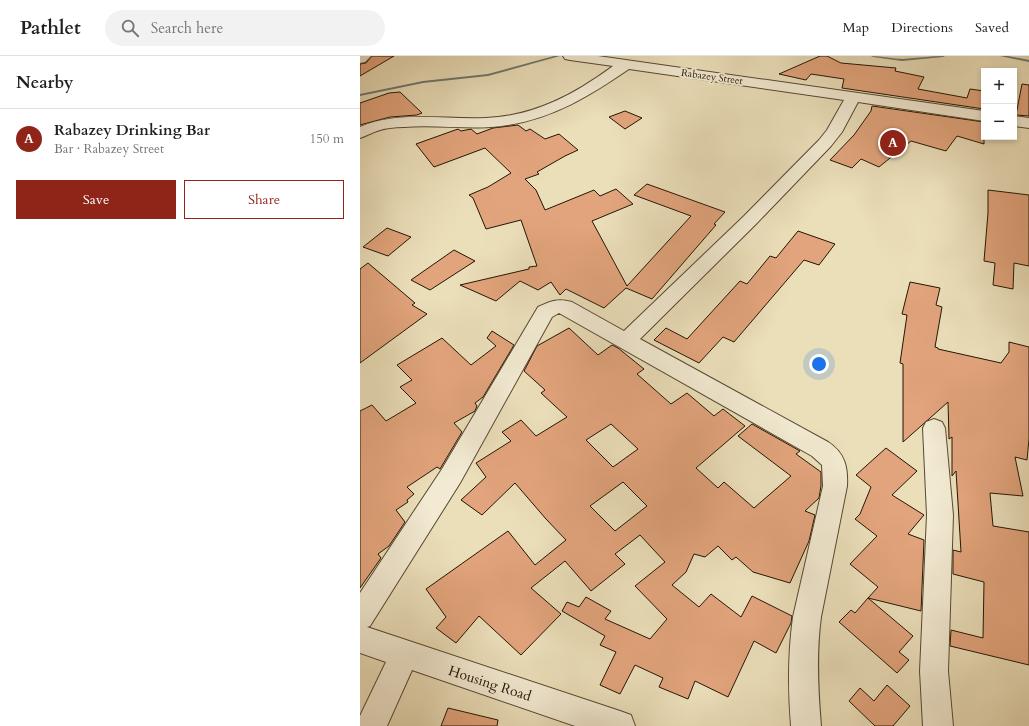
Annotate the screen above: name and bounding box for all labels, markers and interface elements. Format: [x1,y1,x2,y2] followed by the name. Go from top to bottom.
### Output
[105,10,385,46] search box
[20,15,81,41] text: Pathlet
[119,17,141,39] icon: search
[151,18,223,38] text: Search here
[843,18,869,37] text: Map
[891,18,953,37] text: Directions
[975,18,1009,37] text: Saved
[680,66,744,88] street label: Rabazey Street
[981,68,1017,140] map controls
[981,68,1017,104] button: +
[16,71,73,94] text: Nearby
[981,104,1017,140] button: −
[54,120,210,140] text: Rabazey Drinking Bar
[880,128,906,158] pin: A
[24,130,34,148] text: A
[310,130,344,148] text: 150 m
[54,140,164,158] text: Bar · Rabazey Street
[16,180,176,219] button: Save
[184,180,344,219] button: Share
[809,354,829,374] your location
[446,661,534,706] street label: Housing Road

